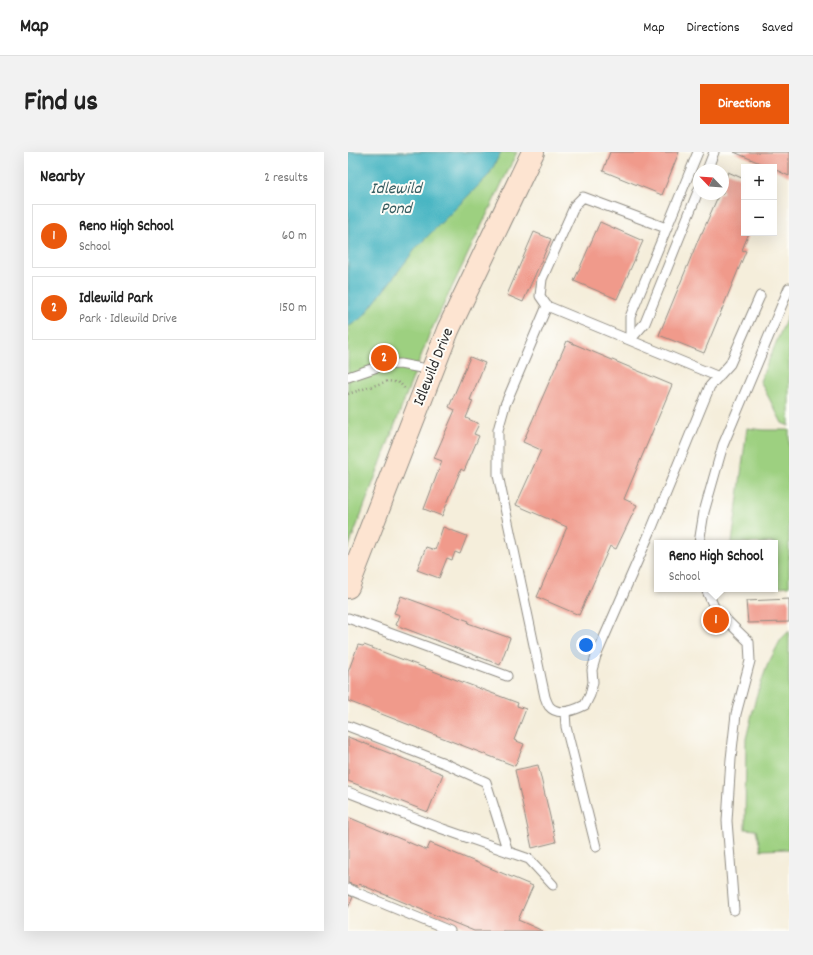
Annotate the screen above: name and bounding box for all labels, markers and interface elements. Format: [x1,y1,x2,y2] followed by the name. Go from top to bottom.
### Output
[20,14,49,41] text: Map
[643,18,665,38] text: Map
[687,18,740,38] text: Directions
[762,18,793,38] text: Saved
[24,84,98,124] text: Find us
[700,84,789,124] button: Directions
[693,164,729,200] north arrow
[741,164,777,236] map controls
[741,164,777,200] button: +
[40,166,84,190] text: Nearby
[264,169,308,188] text: 2 results
[371,178,423,222] water label: Idlewild Pond
[741,200,777,236] button: −
[79,216,174,238] text: Reno High School
[53,227,55,246] text: 1
[282,227,307,246] text: 60 m
[79,238,111,257] text: School
[79,288,153,310] text: Idlewild Park
[51,299,57,318] text: 2
[279,299,307,318] text: 150 m
[79,310,177,329] text: Park · Idlewild Drive
[408,325,460,409] street label: Idlewild Drive
[371,343,397,373] pin: 2
[654,540,778,592] popup
[669,546,763,568] text: Reno High School
[669,568,700,587] text: School
[703,605,729,635] pin: 1
[576,635,596,655] your location

